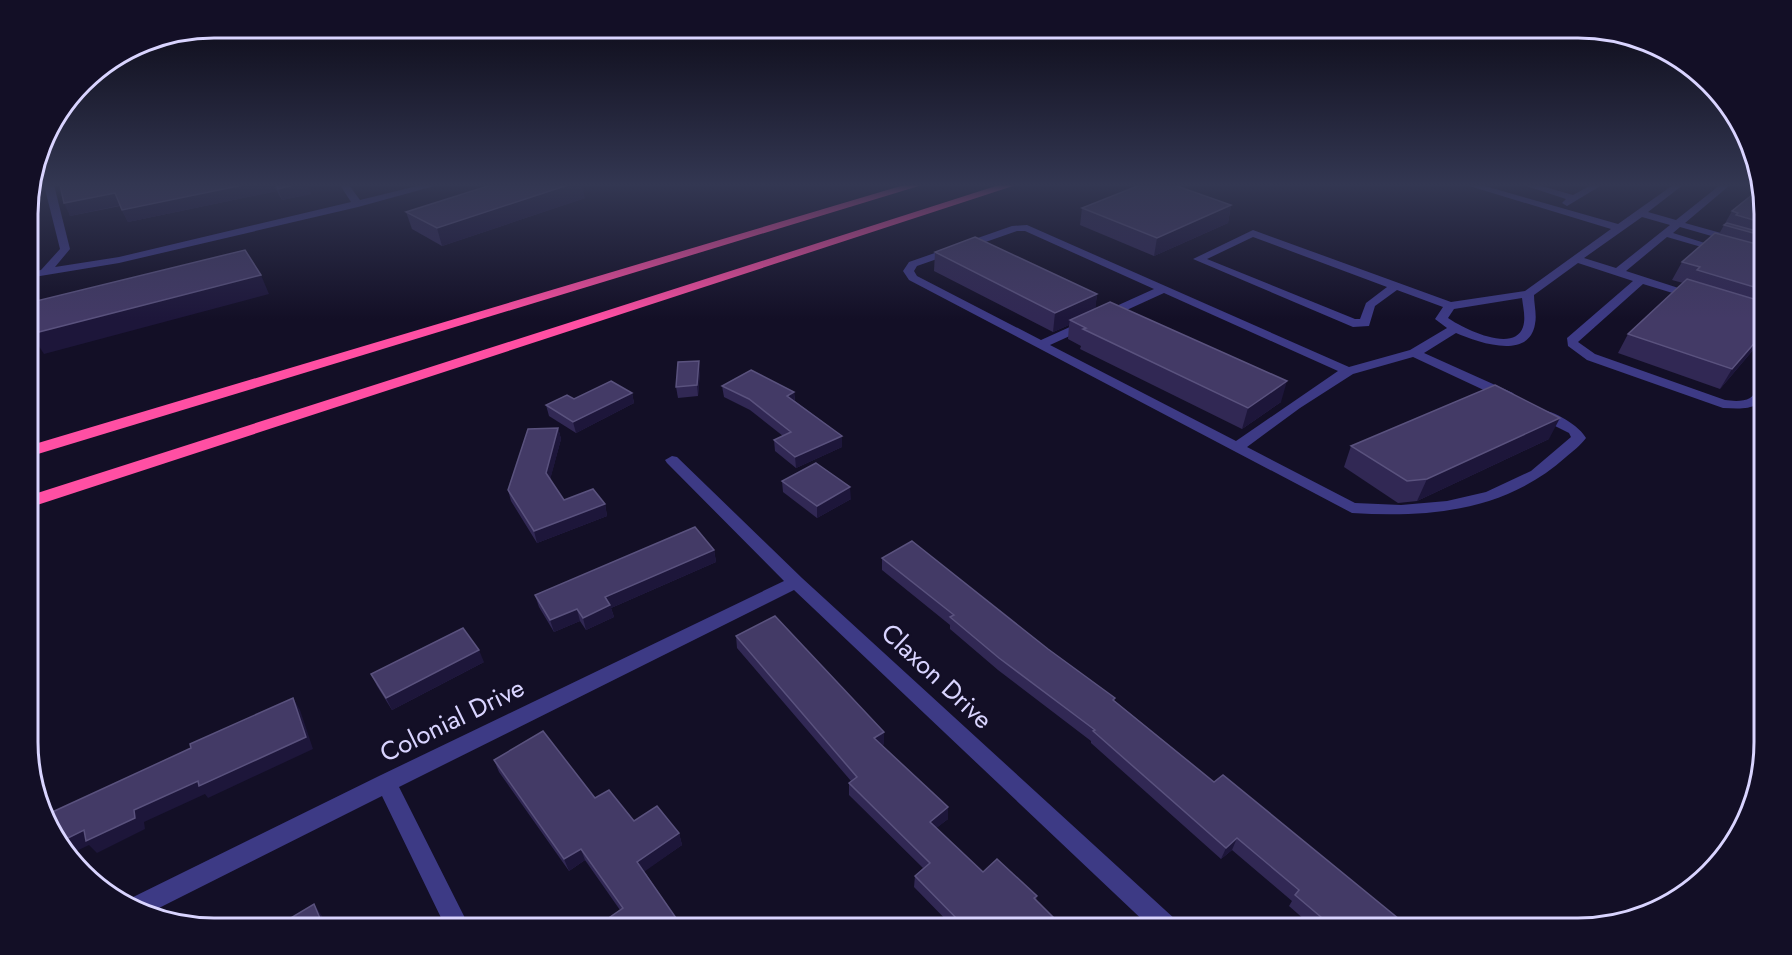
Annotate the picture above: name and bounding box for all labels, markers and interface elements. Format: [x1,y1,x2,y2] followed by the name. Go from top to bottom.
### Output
[873,614,1001,738] street label: Claxon Drive
[373,669,531,771] street label: Colonial Drive

